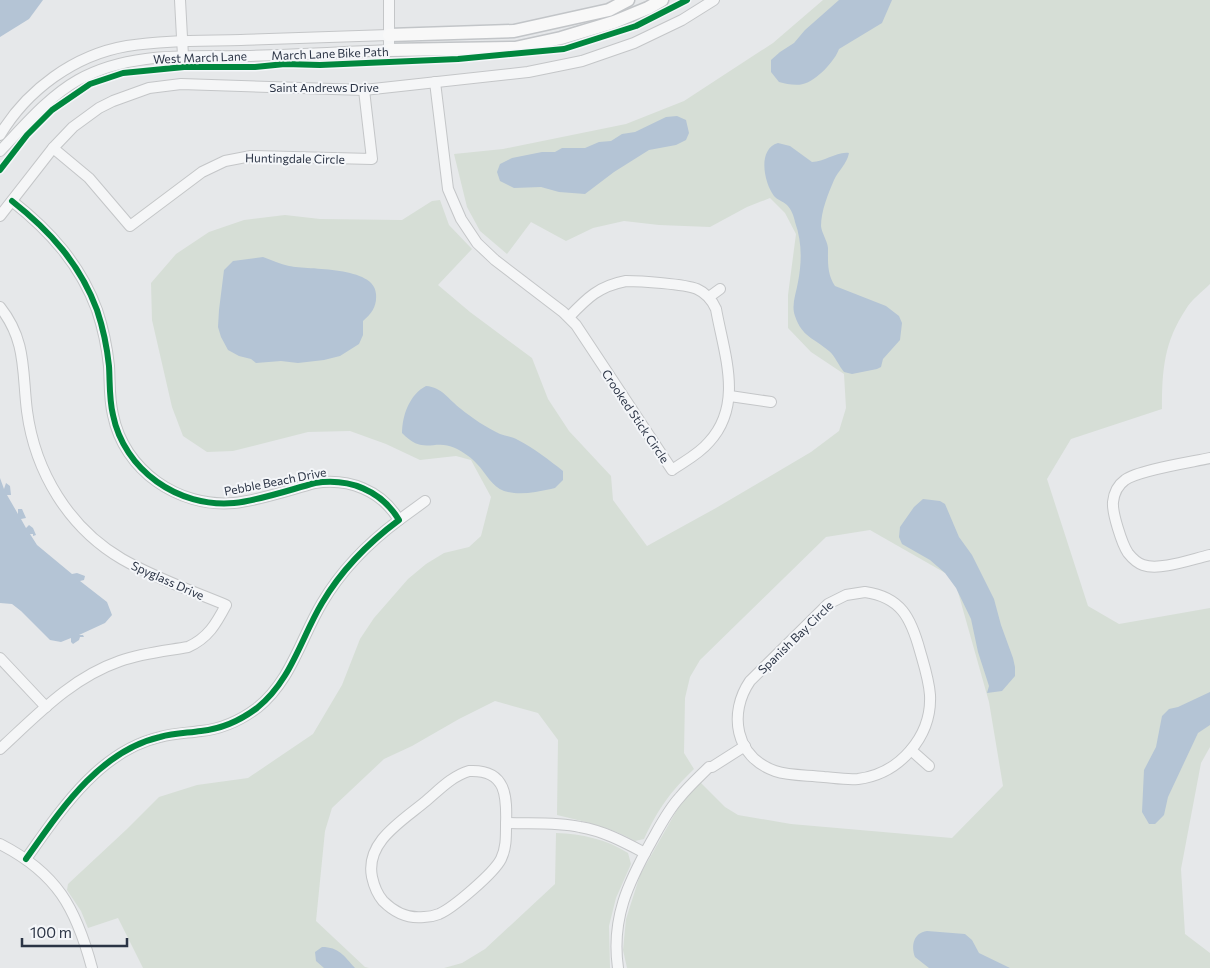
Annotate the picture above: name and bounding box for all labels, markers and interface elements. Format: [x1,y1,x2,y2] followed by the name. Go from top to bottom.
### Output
[271,44,389,62] street label: March Lane Bike Path
[153,48,247,66] street label: West March Lane
[269,80,379,94] street label: Saint Andrews Drive
[245,150,345,166] street label: Huntingdale Circle
[599,367,673,465] street label: Crooked Stick Circle
[223,464,327,498] street label: Pebble Beach Drive
[129,558,207,602] street label: Spyglass Drive
[755,598,835,676] street label: Spanish Bay Circle
[22,916,128,948] scale bar
[30,923,72,941] text: 100 m

